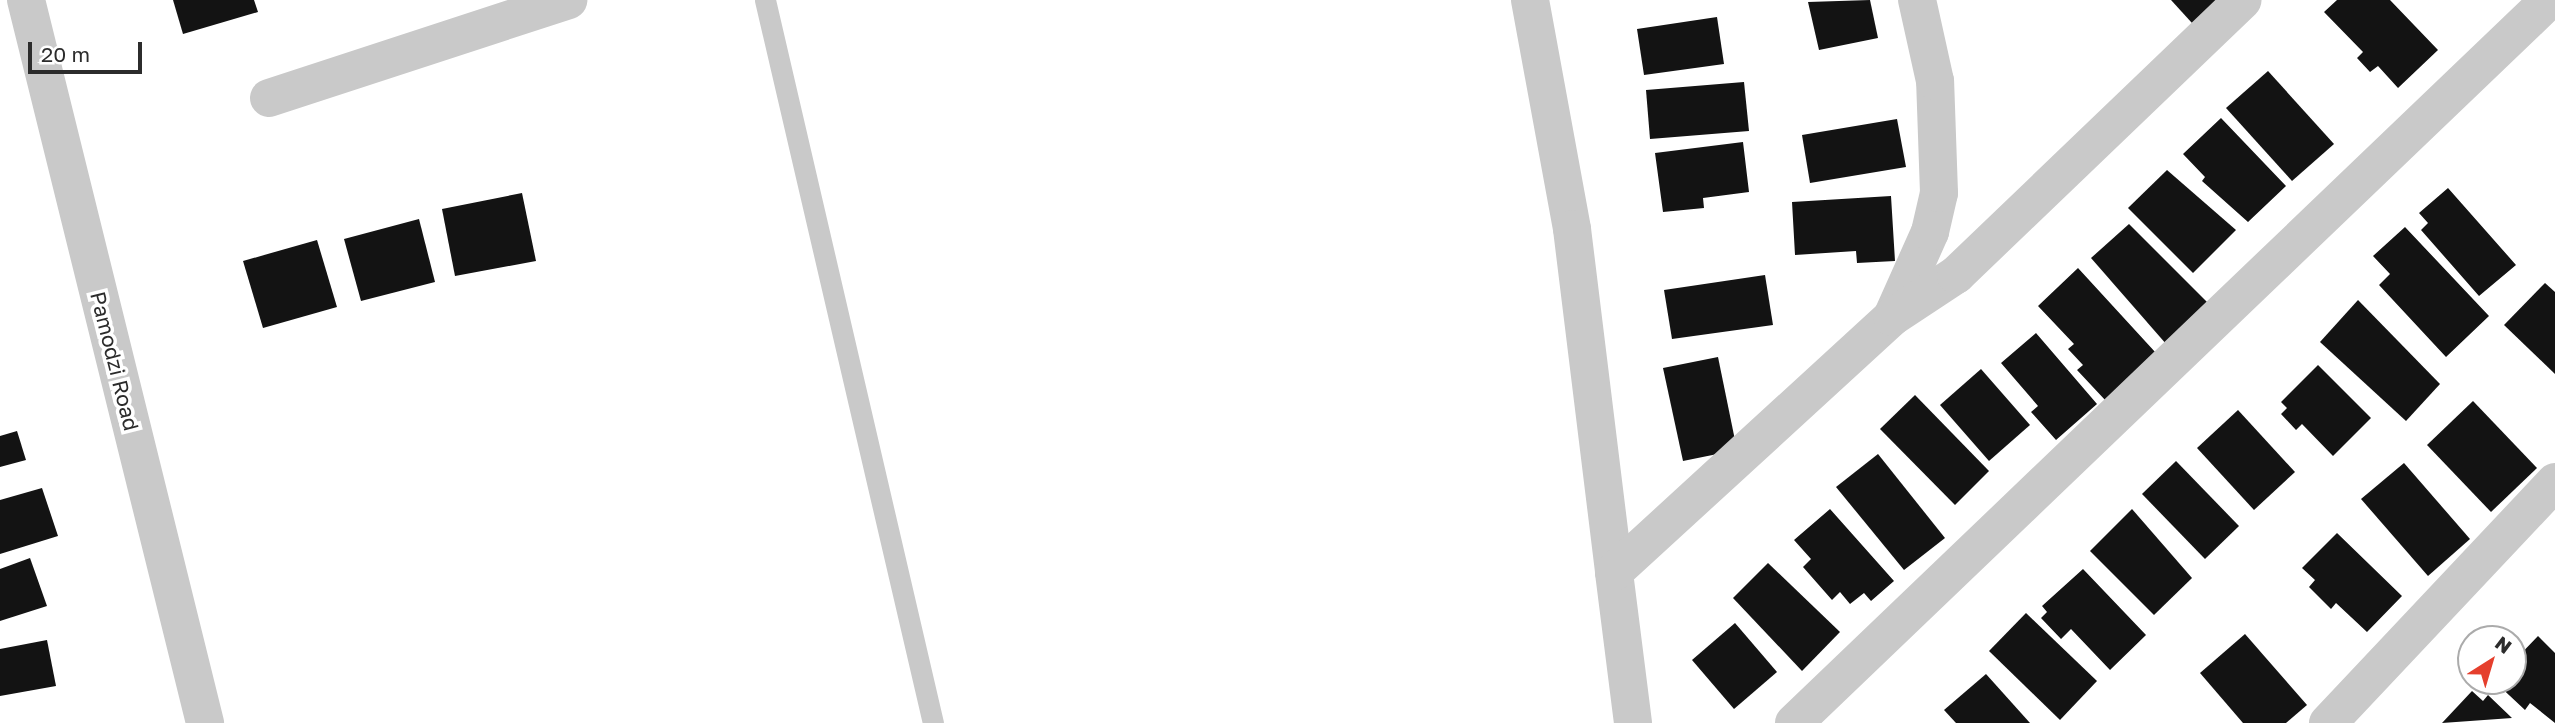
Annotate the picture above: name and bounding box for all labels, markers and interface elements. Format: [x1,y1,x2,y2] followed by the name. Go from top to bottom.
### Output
[32,28,145,72] scale bar
[41,41,90,67] text: 20 m
[86,289,144,433] street label: Pamodzi Road
[2457,625,2527,695] north arrow
[2491,631,2516,658] text: N

